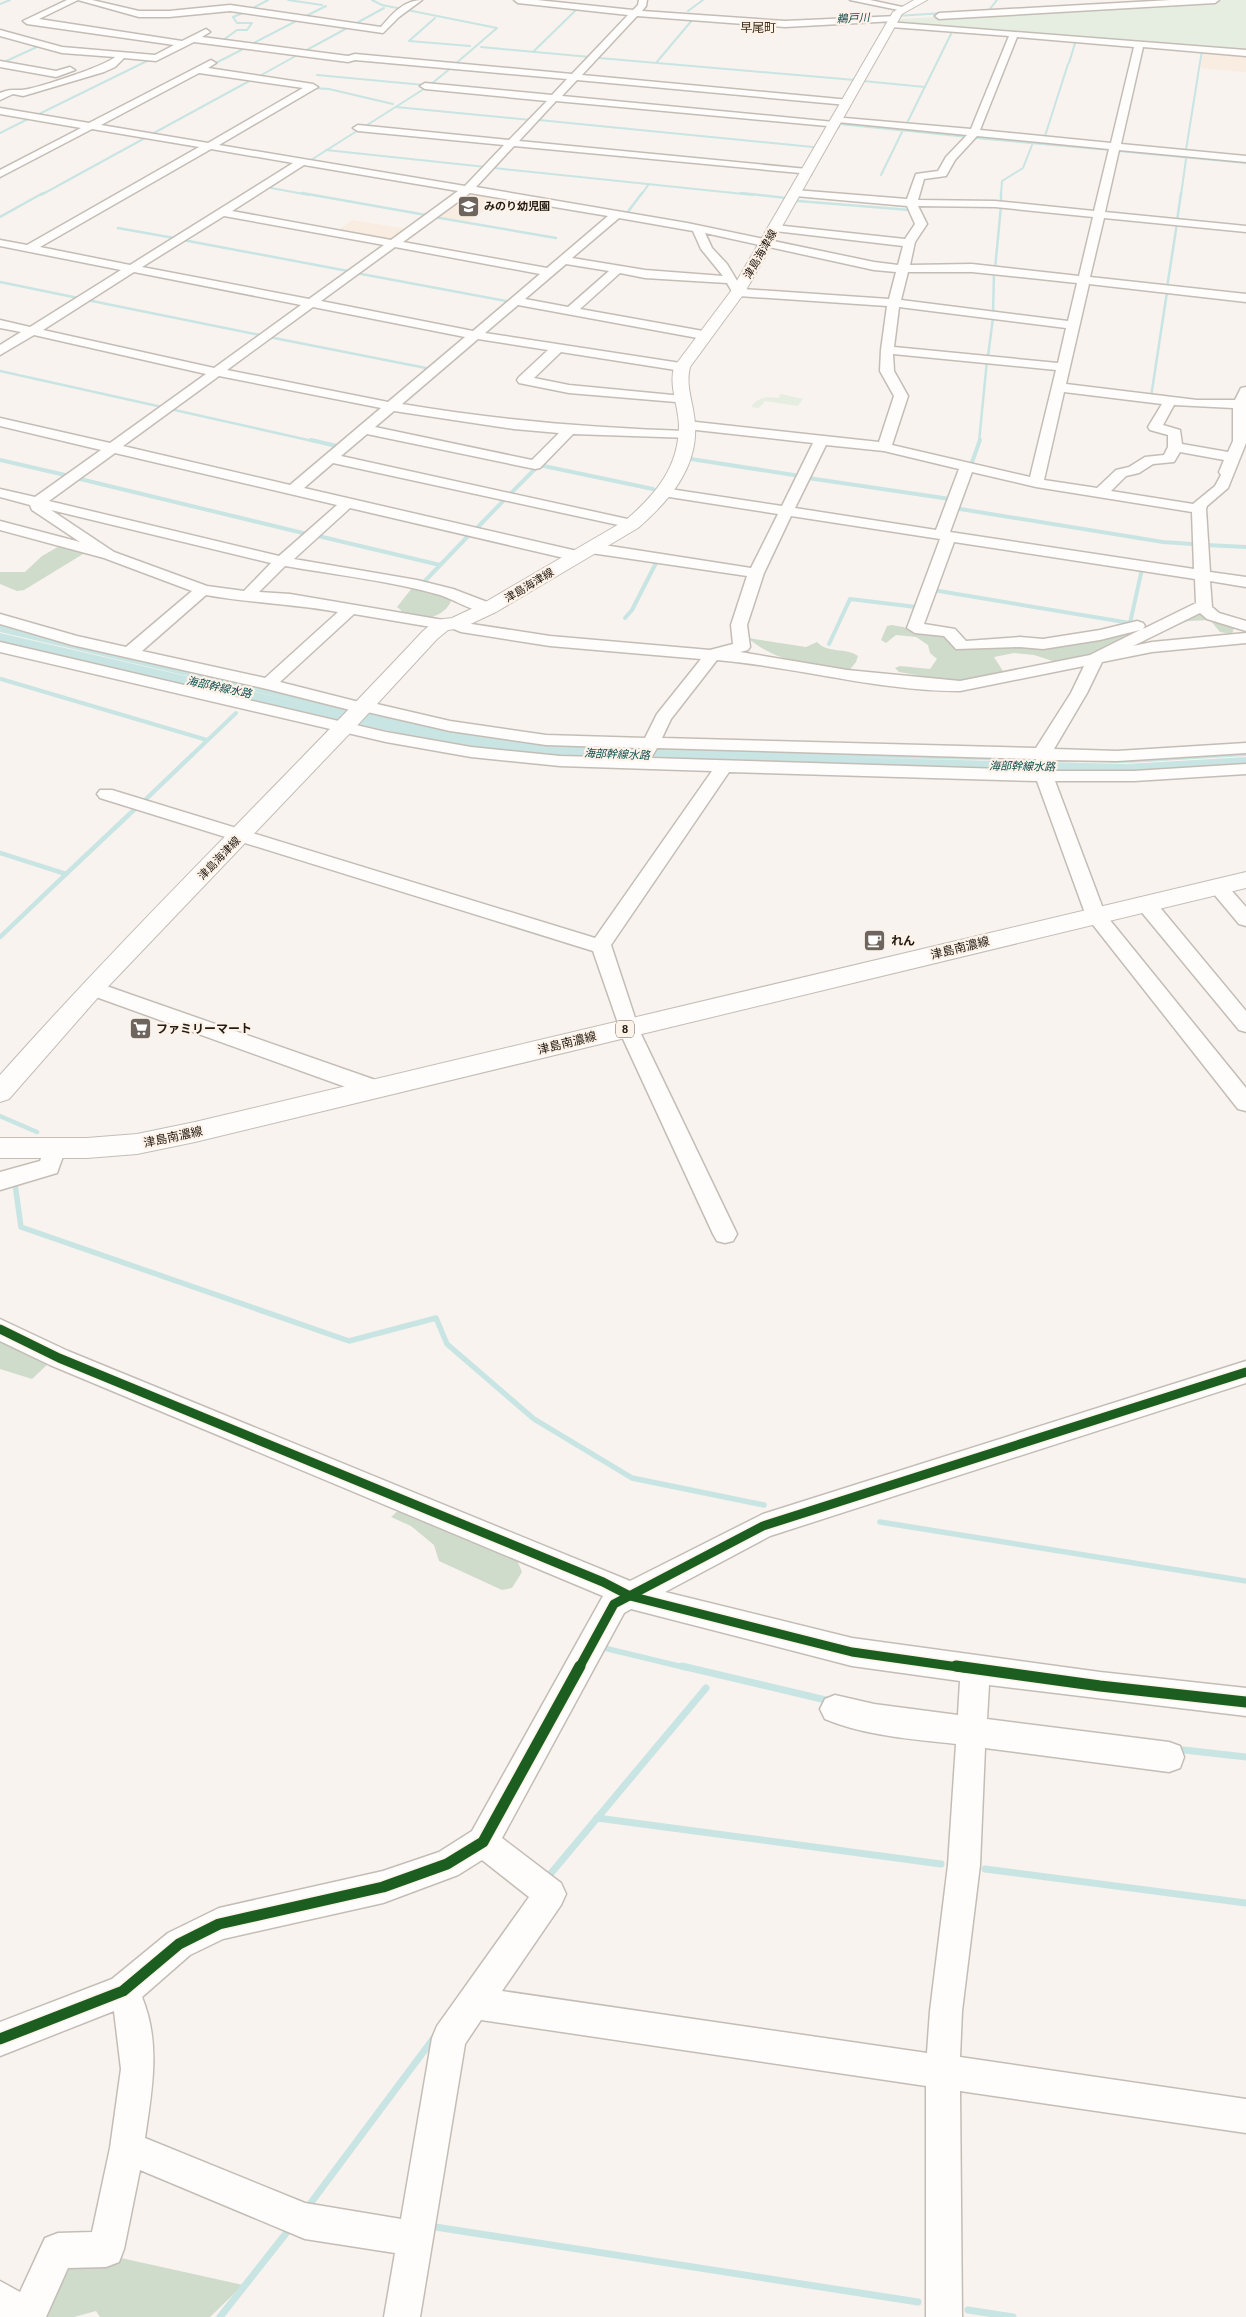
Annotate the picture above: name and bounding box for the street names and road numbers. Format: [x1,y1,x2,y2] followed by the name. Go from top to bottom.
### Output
[741,227,779,281] street label: 津島海津線
[502,566,556,604] street label: 津島海津線
[196,834,242,882] street label: 津島海津線
[929,934,991,962] street label: 津島南濃線
[616,1021,634,1038] road number: 8
[536,1029,598,1057] street label: 津島南濃線
[142,1124,204,1150] street label: 津島南濃線

